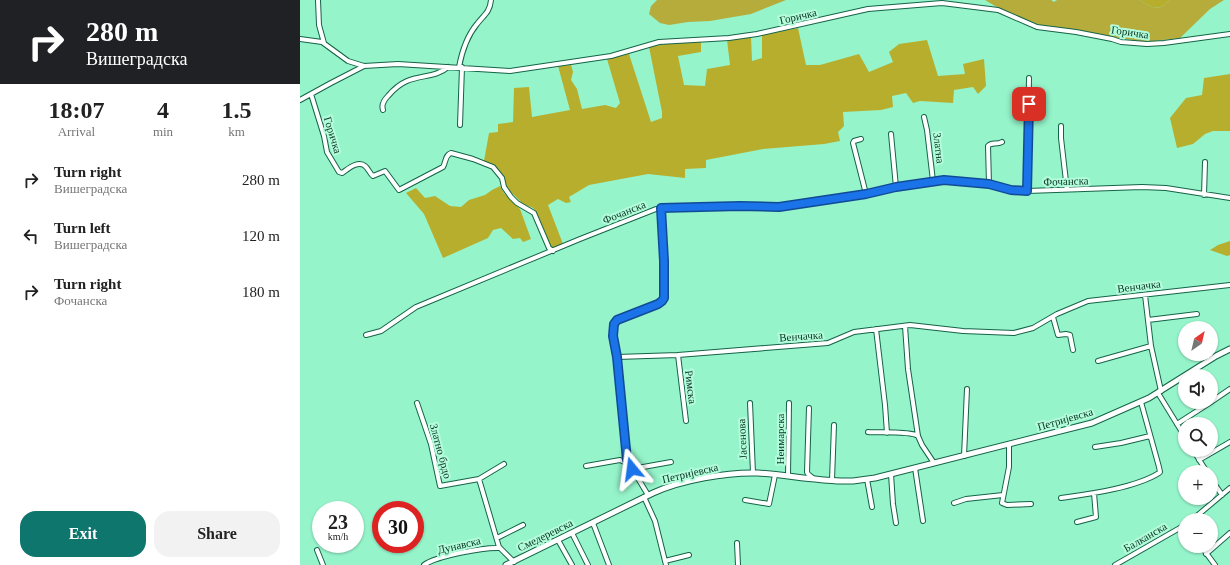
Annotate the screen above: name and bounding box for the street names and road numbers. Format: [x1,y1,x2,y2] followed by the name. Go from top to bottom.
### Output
[778,6,818,26] street label: Горичка
[1110,23,1150,41] street label: Горичка
[322,115,344,155] street label: Горичка
[931,132,947,164] street label: Златна
[1043,174,1089,188] street label: Фочанска
[601,198,647,226] street label: Фочанска
[1117,277,1162,295] street label: Венчачка
[779,328,823,344] street label: Венчачка
[683,369,699,405] street label: Римска
[1036,405,1094,433] street label: Петријевска
[774,413,786,464] street label: Неимарска
[735,418,749,459] street label: Јасенова
[428,422,454,480] street label: Златно брдо
[661,461,719,485] street label: Петријевска
[515,516,575,554] street label: Смедеревска
[1121,520,1169,554] street label: Балканска
[436,534,482,556] street label: Дунавска

